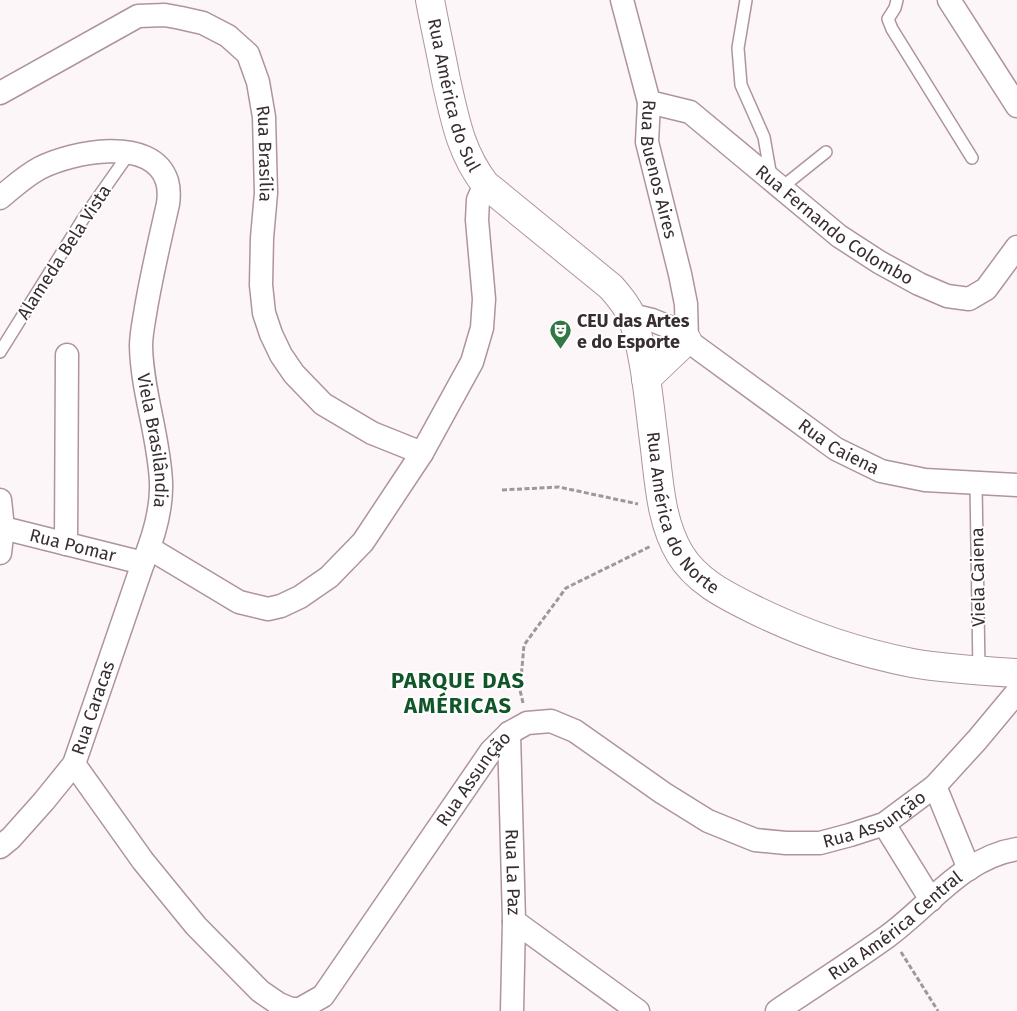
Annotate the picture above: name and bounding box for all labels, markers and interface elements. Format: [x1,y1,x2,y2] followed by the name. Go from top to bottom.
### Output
[423,16,485,176] street label: Rua América do Sul
[636,99,682,241] street label: Rua Buenos Aires
[251,104,277,203] street label: Rua Brasília
[751,160,917,290] street label: Rua Fernando Colombo
[12,181,116,323] street label: Alameda Bela Vista
[577,310,690,353] place label: CEU das Artes e do Esporte
[549,319,573,350] theatre icon: CEU das Artes e do Esporte
[132,372,172,509] street label: Viela Brasilândia
[794,414,883,479] street label: Rua Caiena
[642,430,723,599] street label: Rua América do Norte
[27,524,119,567] street label: Rua Pomar
[966,527,990,627] street label: Viela Caiena
[67,658,119,758] street label: Rua Caracas
[391,667,525,719] district label: PARQUE DAS AMÉRICAS
[432,726,516,831] street label: Rua Assunção
[820,786,930,853] street label: Rua Assunção
[501,828,525,916] street label: Rua La Paz
[824,866,966,985] street label: Rua América Central

